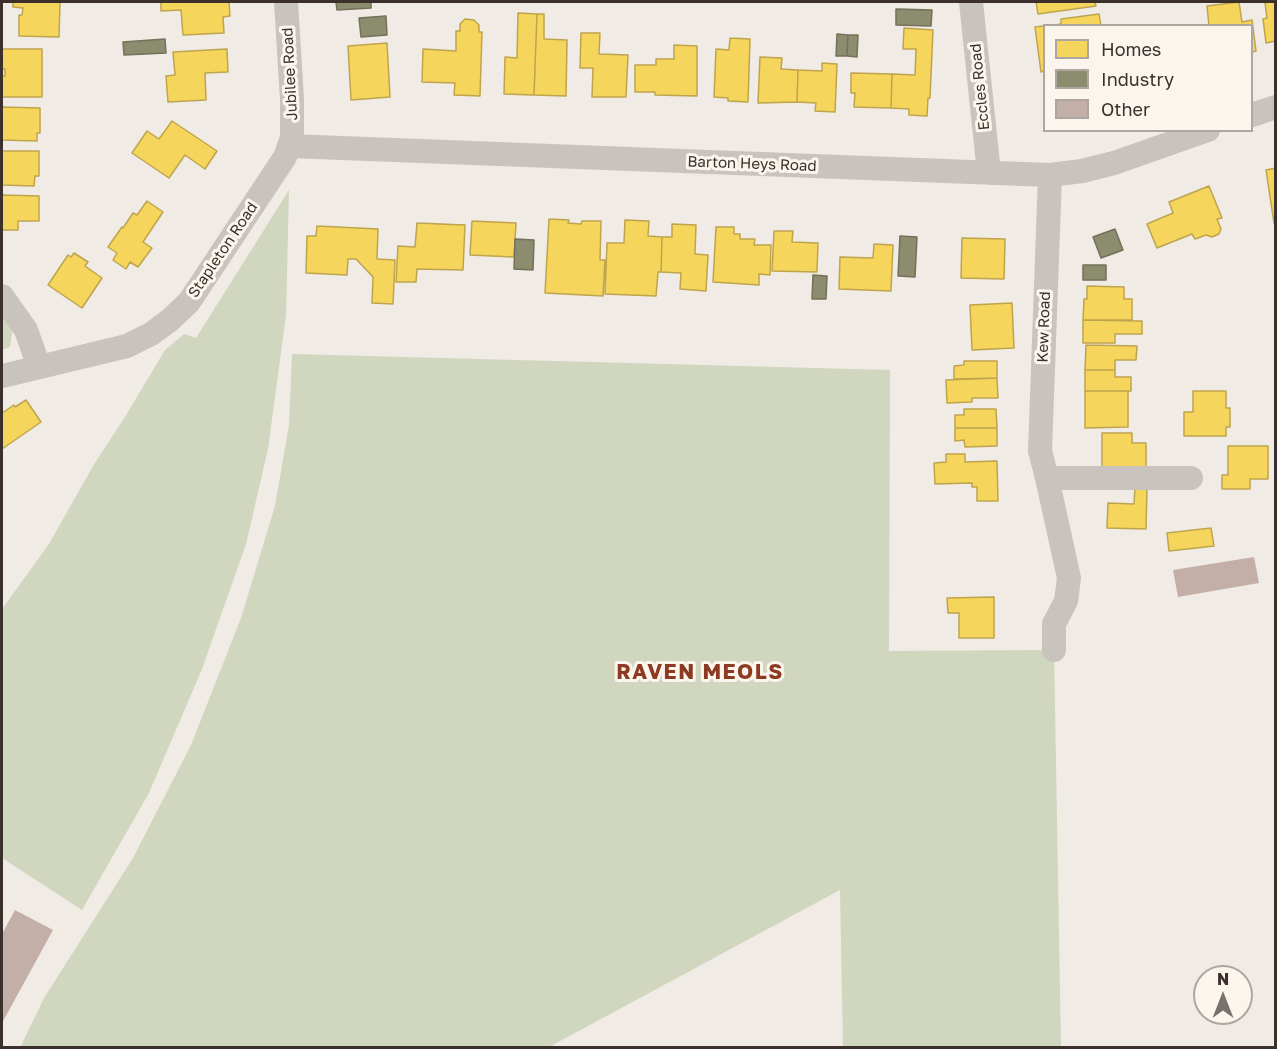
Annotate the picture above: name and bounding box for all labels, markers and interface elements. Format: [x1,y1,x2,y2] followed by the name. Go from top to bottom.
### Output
[1043,24,1253,132] legend
[279,27,301,121] street label: Jubilee Road
[1101,38,1161,60] text: Homes
[966,43,994,131] street label: Eccles Road
[1101,68,1174,90] text: Industry
[1101,98,1150,120] text: Other
[687,153,817,175] street label: Barton Heys Road
[184,199,262,301] street label: Stapleton Road
[1034,291,1054,363] street label: Kew Road
[616,659,784,685] district label: RAVEN MEOLS
[1193,965,1253,1025] north arrow
[1217,969,1229,989] text: N

